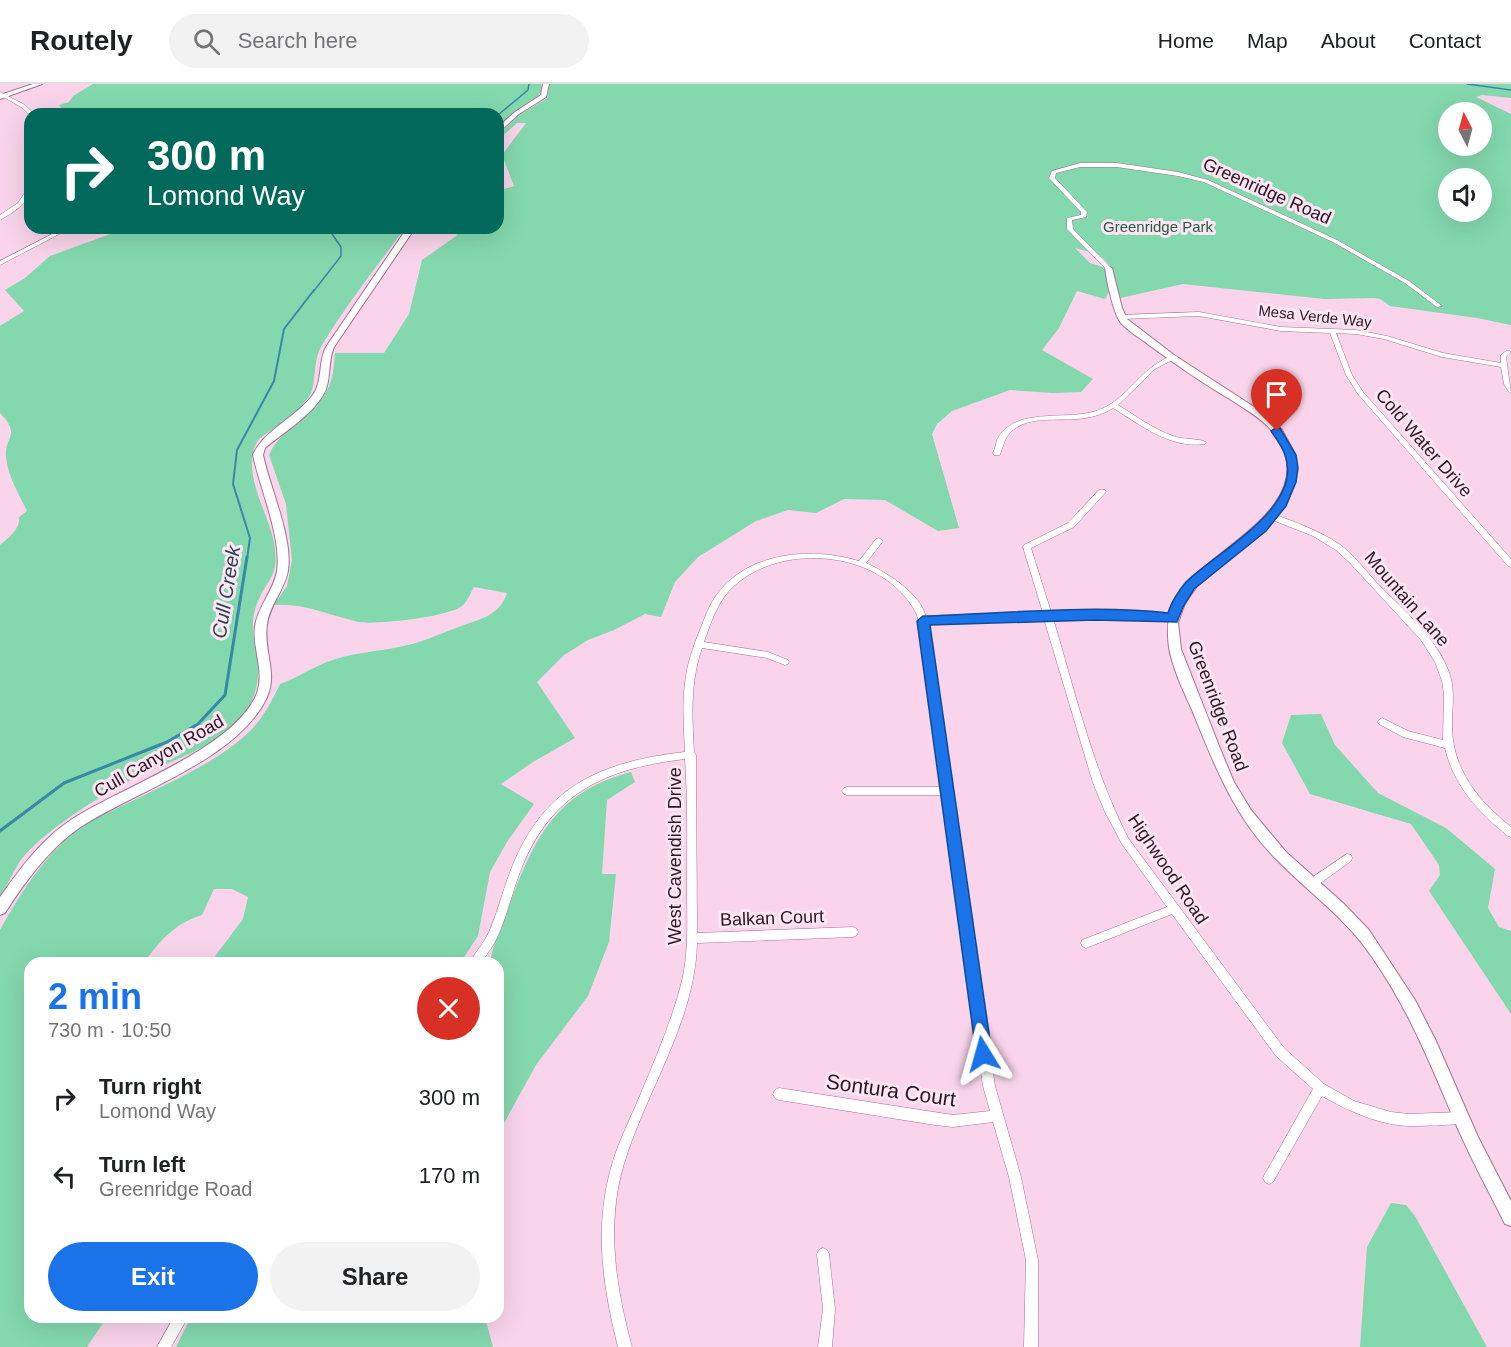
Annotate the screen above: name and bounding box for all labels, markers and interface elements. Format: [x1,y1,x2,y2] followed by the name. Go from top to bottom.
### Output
[169,14,589,68] search box
[30,25,133,56] text: Routely
[190,25,223,58] icon: search
[238,28,358,53] text: Search here
[1158,29,1214,52] text: Home
[1247,29,1288,52] text: Map
[1321,29,1376,52] text: About
[1409,29,1481,52] text: Contact
[1438,102,1492,156] north arrow
[1438,102,1492,222] map controls
[48,132,126,210] icon: right
[147,132,266,179] text: 300 m
[1200,154,1334,228] street label: Greenridge Road
[1438,168,1492,222] button: sound
[147,181,305,211] text: Lomond Way
[1103,218,1214,235] park label: Greenridge Park
[1258,302,1373,330] street label: Mesa Verde Way
[1251,369,1302,431] pin
[1260,378,1293,411] icon: arrive
[1372,385,1476,501] street label: Cold Water Drive
[208,543,244,640] water label: Cull Creek
[1360,547,1454,651] street label: Mountain Lane
[1184,638,1252,774] street label: Greenridge Road
[91,711,227,801] street label: Cull Canyon Road
[665,767,685,945] street label: West Cavendish Drive
[1124,810,1212,928] street label: Highwood Road
[720,906,824,930] street label: Balkan Court
[48,976,142,1017] text: 2 min
[417,977,480,1040] button: close
[48,1019,171,1041] text: 730 m · 10:50
[951,1022,1015,1086] position arrow
[825,1070,957,1111] street label: Sontura Court
[99,1074,201,1099] text: Turn right
[48,1082,81,1115] icon: right
[419,1085,480,1110] text: 300 m
[99,1100,216,1122] text: Lomond Way
[99,1152,185,1177] text: Turn left
[48,1160,81,1193] icon: left
[419,1163,480,1188] text: 170 m
[99,1178,252,1200] text: Greenridge Road
[48,1242,258,1311] button: Exit
[270,1242,480,1311] button: Share

